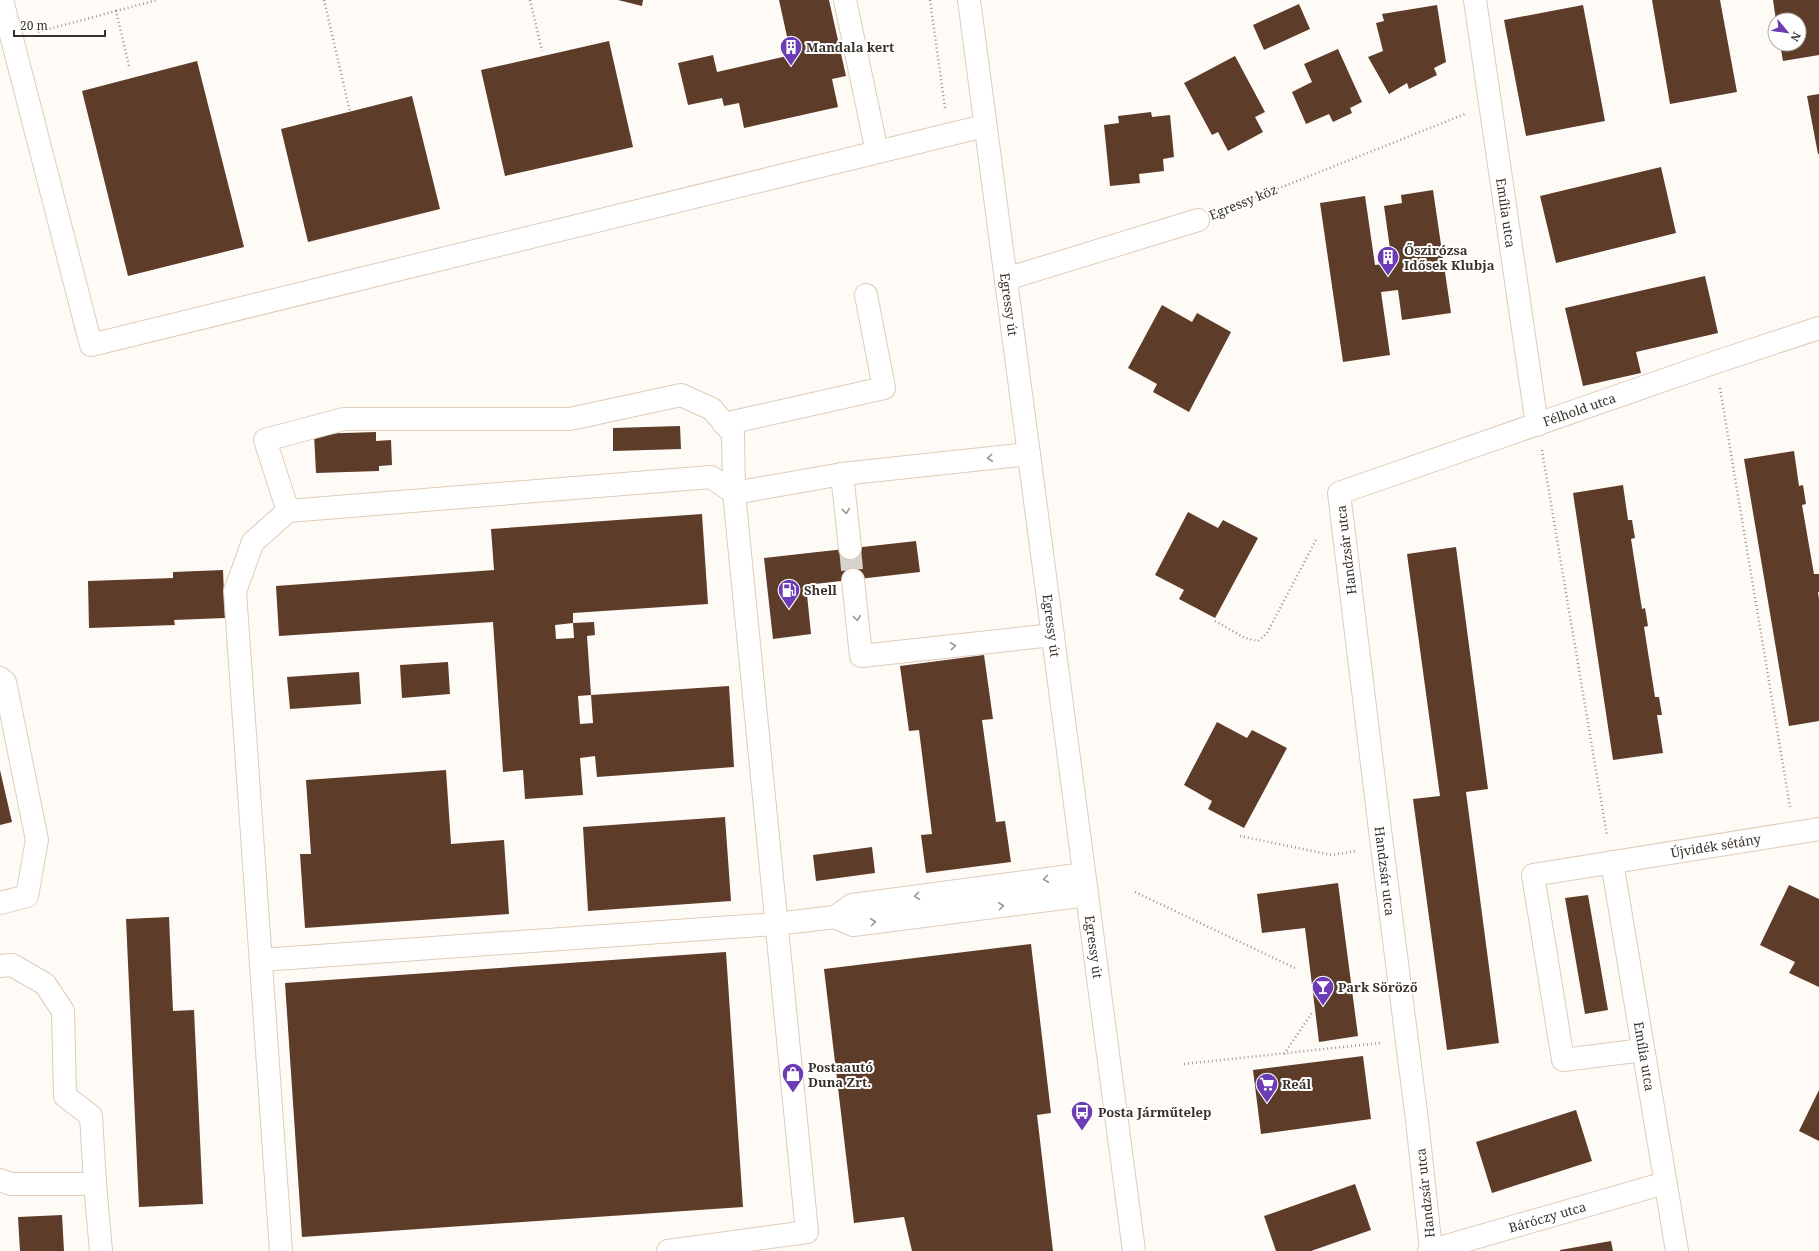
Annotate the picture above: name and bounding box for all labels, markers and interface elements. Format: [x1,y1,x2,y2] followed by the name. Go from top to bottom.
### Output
[14,12,105,38] scale bar
[1767,12,1807,52] north arrow
[20,17,48,34] text: 20 m
[1787,30,1805,45] text: N
[778,34,804,67] building icon: Mandala kert
[806,38,894,56] place label: Mandala kert
[1492,177,1520,249] street label: Emília utca
[1206,180,1280,224] street label: Egressy köz
[1404,241,1495,274] place label: Őszirózsa Idősek Klubja
[1375,244,1401,277] building icon: Őszirózsa Idősek Klubja
[996,272,1022,337] street label: Egressy út
[1541,389,1618,430] street label: Félhold utca
[987,453,993,462] one-way arrow
[1332,504,1360,596] street label: Handzsár utca
[841,508,850,514] one-way arrow
[776,577,802,610] fuel station icon: Shell
[804,581,837,599] place label: Shell
[1038,593,1065,659] street label: Egressy út
[853,615,862,621] one-way arrow
[950,641,956,650] one-way arrow
[1371,825,1399,917] street label: Handzsár utca
[1669,829,1763,862] street label: Újvidék sétány
[1043,875,1049,884] one-way arrow
[914,891,920,900] one-way arrow
[998,901,1005,910] one-way arrow
[1081,914,1107,980] street label: Egressy út
[869,918,876,927] one-way arrow
[1310,974,1336,1007] bar icon: Park Söröző
[1338,978,1418,996] place label: Park Söröző
[1630,1020,1659,1092] street label: Emília utca
[808,1058,873,1091] place label: Postaautó Duna Zrt.
[780,1061,806,1094] shop icon: Postaautó Duna Zrt.
[1254,1071,1280,1104] supermarket icon: Reál
[1282,1075,1311,1093] place label: Reál
[1069,1099,1095,1132] bus stop icon: Posta Járműtelep
[1098,1103,1211,1121] place label: Posta Járműtelep
[1411,1147,1439,1239] street label: Handzsár utca
[1506,1197,1588,1237] street label: Báróczy utca

